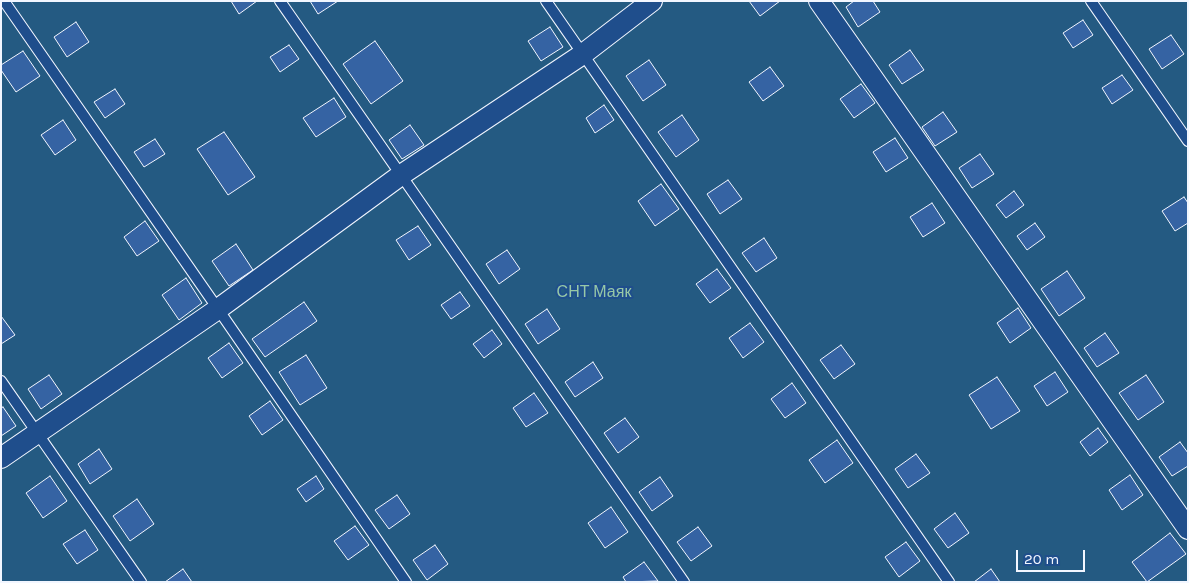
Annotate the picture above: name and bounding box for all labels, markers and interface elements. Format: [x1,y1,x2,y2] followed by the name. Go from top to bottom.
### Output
[557,282,631,302] park label: СНТ Маяк
[1019,540,1088,572] scale bar
[1024,550,1059,568] text: 20 m

